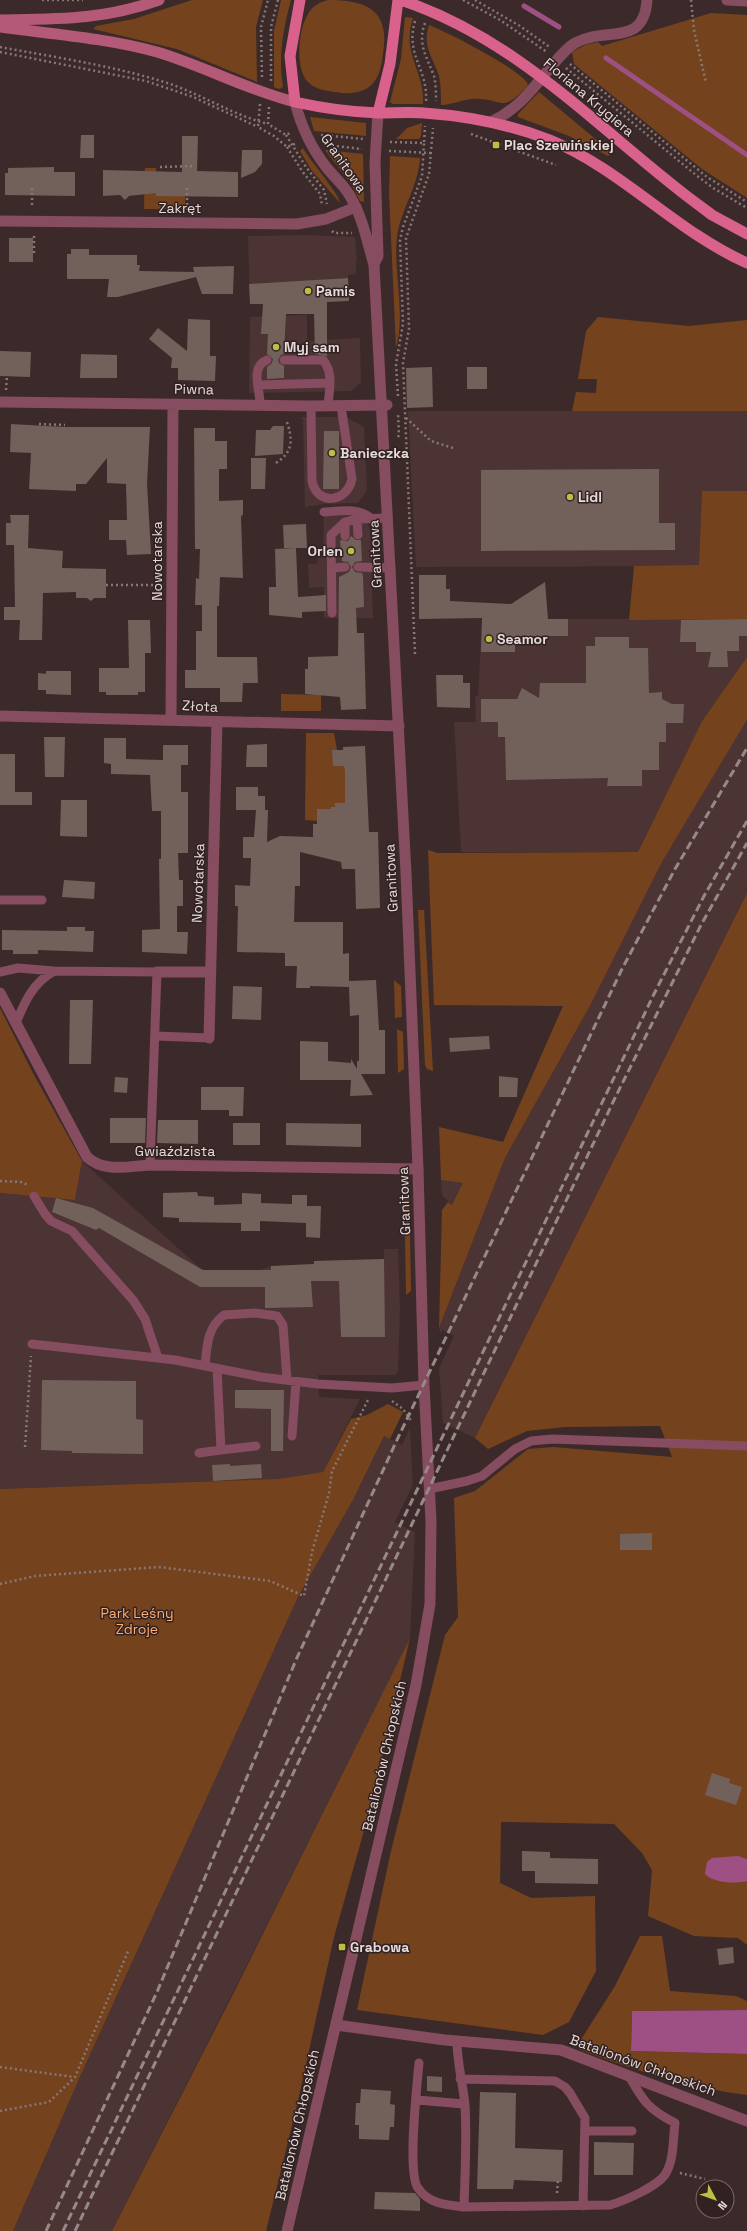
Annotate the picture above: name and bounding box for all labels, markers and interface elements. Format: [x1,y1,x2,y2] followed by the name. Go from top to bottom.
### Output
[540,54,638,140] street label: Floriana Krygiera
[317,130,371,196] street label: Granitowa
[504,136,614,154] place label: Plac Szewińskiej
[491,140,501,150] marker: Plac Szewińskiej
[158,199,202,217] street label: Zakręt
[316,282,355,300] place label: Pamis
[303,286,313,296] marker: Pamis
[284,338,340,356] place label: Myj sam
[271,342,281,352] marker: Myj sam
[174,380,214,398] street label: Piwna
[340,444,409,462] place label: Banieczka
[327,448,337,458] marker: Banieczka
[578,488,602,506] place label: Lidl
[565,492,575,502] marker: Lidl
[364,519,386,589] street label: Granitowa
[148,521,166,601] street label: Nowotarska
[308,542,343,560] place label: Orlen
[346,546,356,556] marker: Orlen
[497,630,548,648] place label: Seamor
[484,634,494,644] marker: Seamor
[182,696,218,716] street label: Złota
[188,843,208,923] street label: Nowotarska
[380,843,402,913] street label: Granitowa
[135,1142,215,1160] street label: Gwiaździsta
[394,1167,414,1235] street label: Granitowa
[100,1604,174,1638] park label: Park Leśny Zdroje
[358,1679,410,1833] street label: Batalionów Chłopskich
[350,1938,409,1956] place label: Grabowa
[337,1942,347,1952] marker: Grabowa
[567,2030,719,2100] street label: Batalionów Chłopskich
[271,2048,323,2202] street label: Batalionów Chłopskich
[695,2179,735,2219] north arrow
[715,2198,730,2213] text: N

